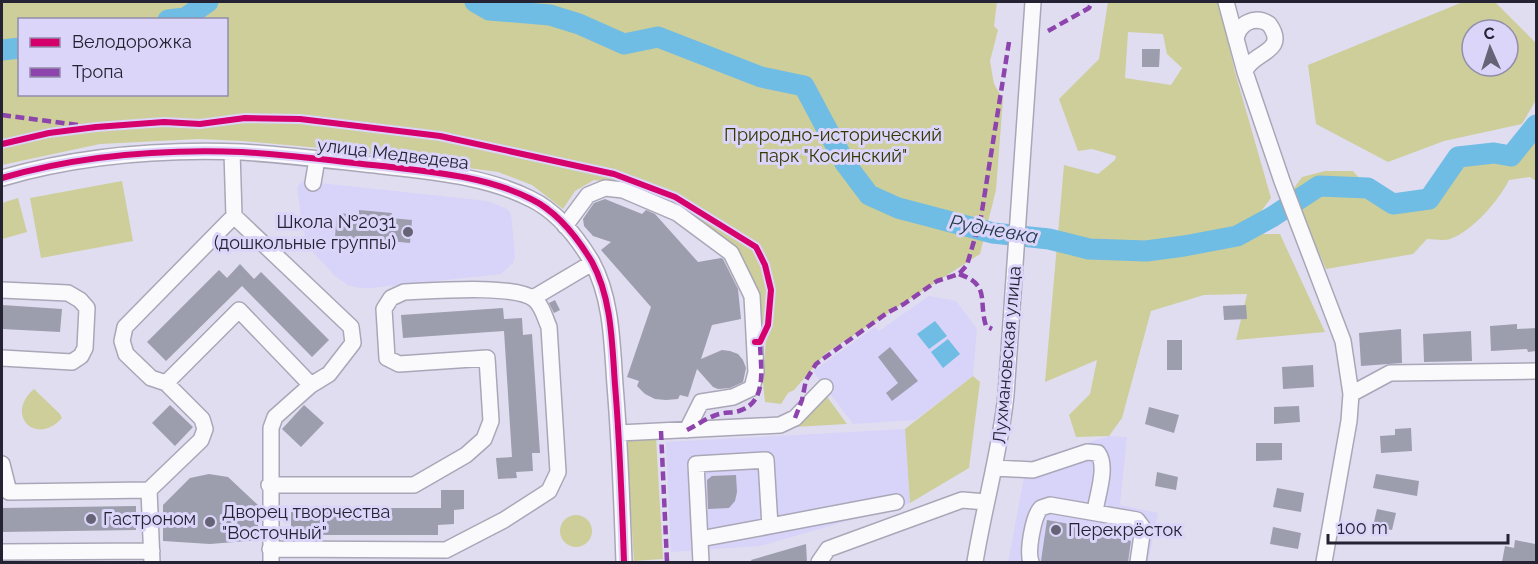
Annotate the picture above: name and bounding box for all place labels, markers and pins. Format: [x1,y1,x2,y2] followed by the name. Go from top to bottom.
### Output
[214,211,396,253] place label: Школа №2031 (дошкольные группы)
[401,225,415,239] marker: Школа №2031 (дошкольные группы)
[222,501,390,543] place label: Дворец творчества "Восточный"
[103,508,196,529] place label: Гастроном
[84,512,98,526] marker: Гастроном
[203,515,217,529] marker: Дворец творчества "Восточный"
[1068,519,1183,540] place label: Перекрёсток
[1049,523,1063,537] marker: Перекрёсток

